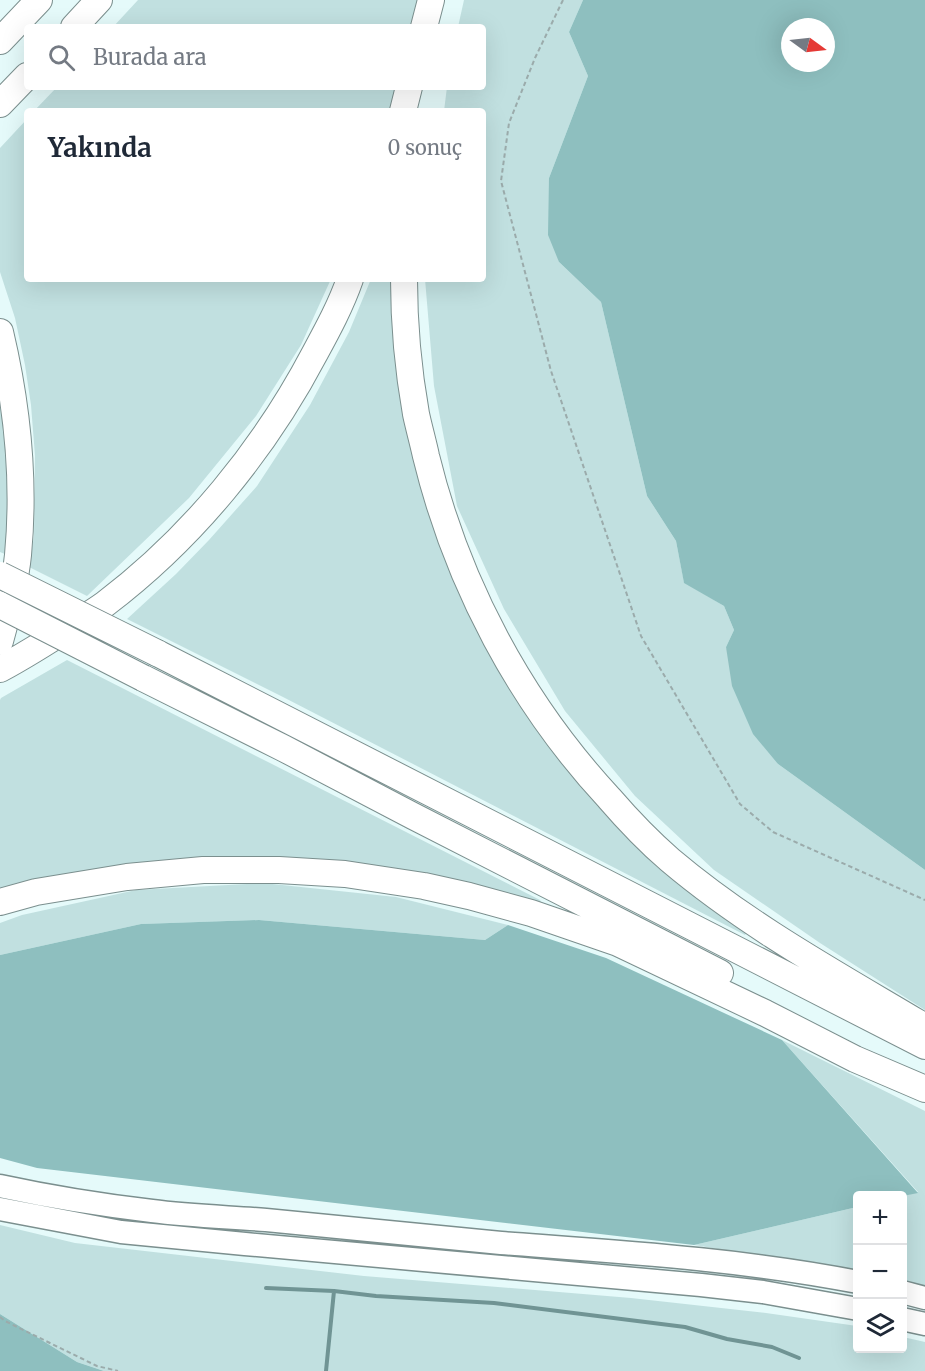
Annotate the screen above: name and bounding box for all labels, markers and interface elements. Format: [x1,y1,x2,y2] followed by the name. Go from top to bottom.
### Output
[781,18,835,72] north arrow
[24,24,486,90] search box
[45,41,78,74] icon: search
[93,43,207,71] text: Burada ara
[48,131,152,164] text: Yakında
[388,135,462,160] text: 0 sonuç
[853,1191,907,1353] map controls
[853,1191,907,1245] button: +
[853,1245,907,1299] button: −
[853,1299,907,1353] button: layers

